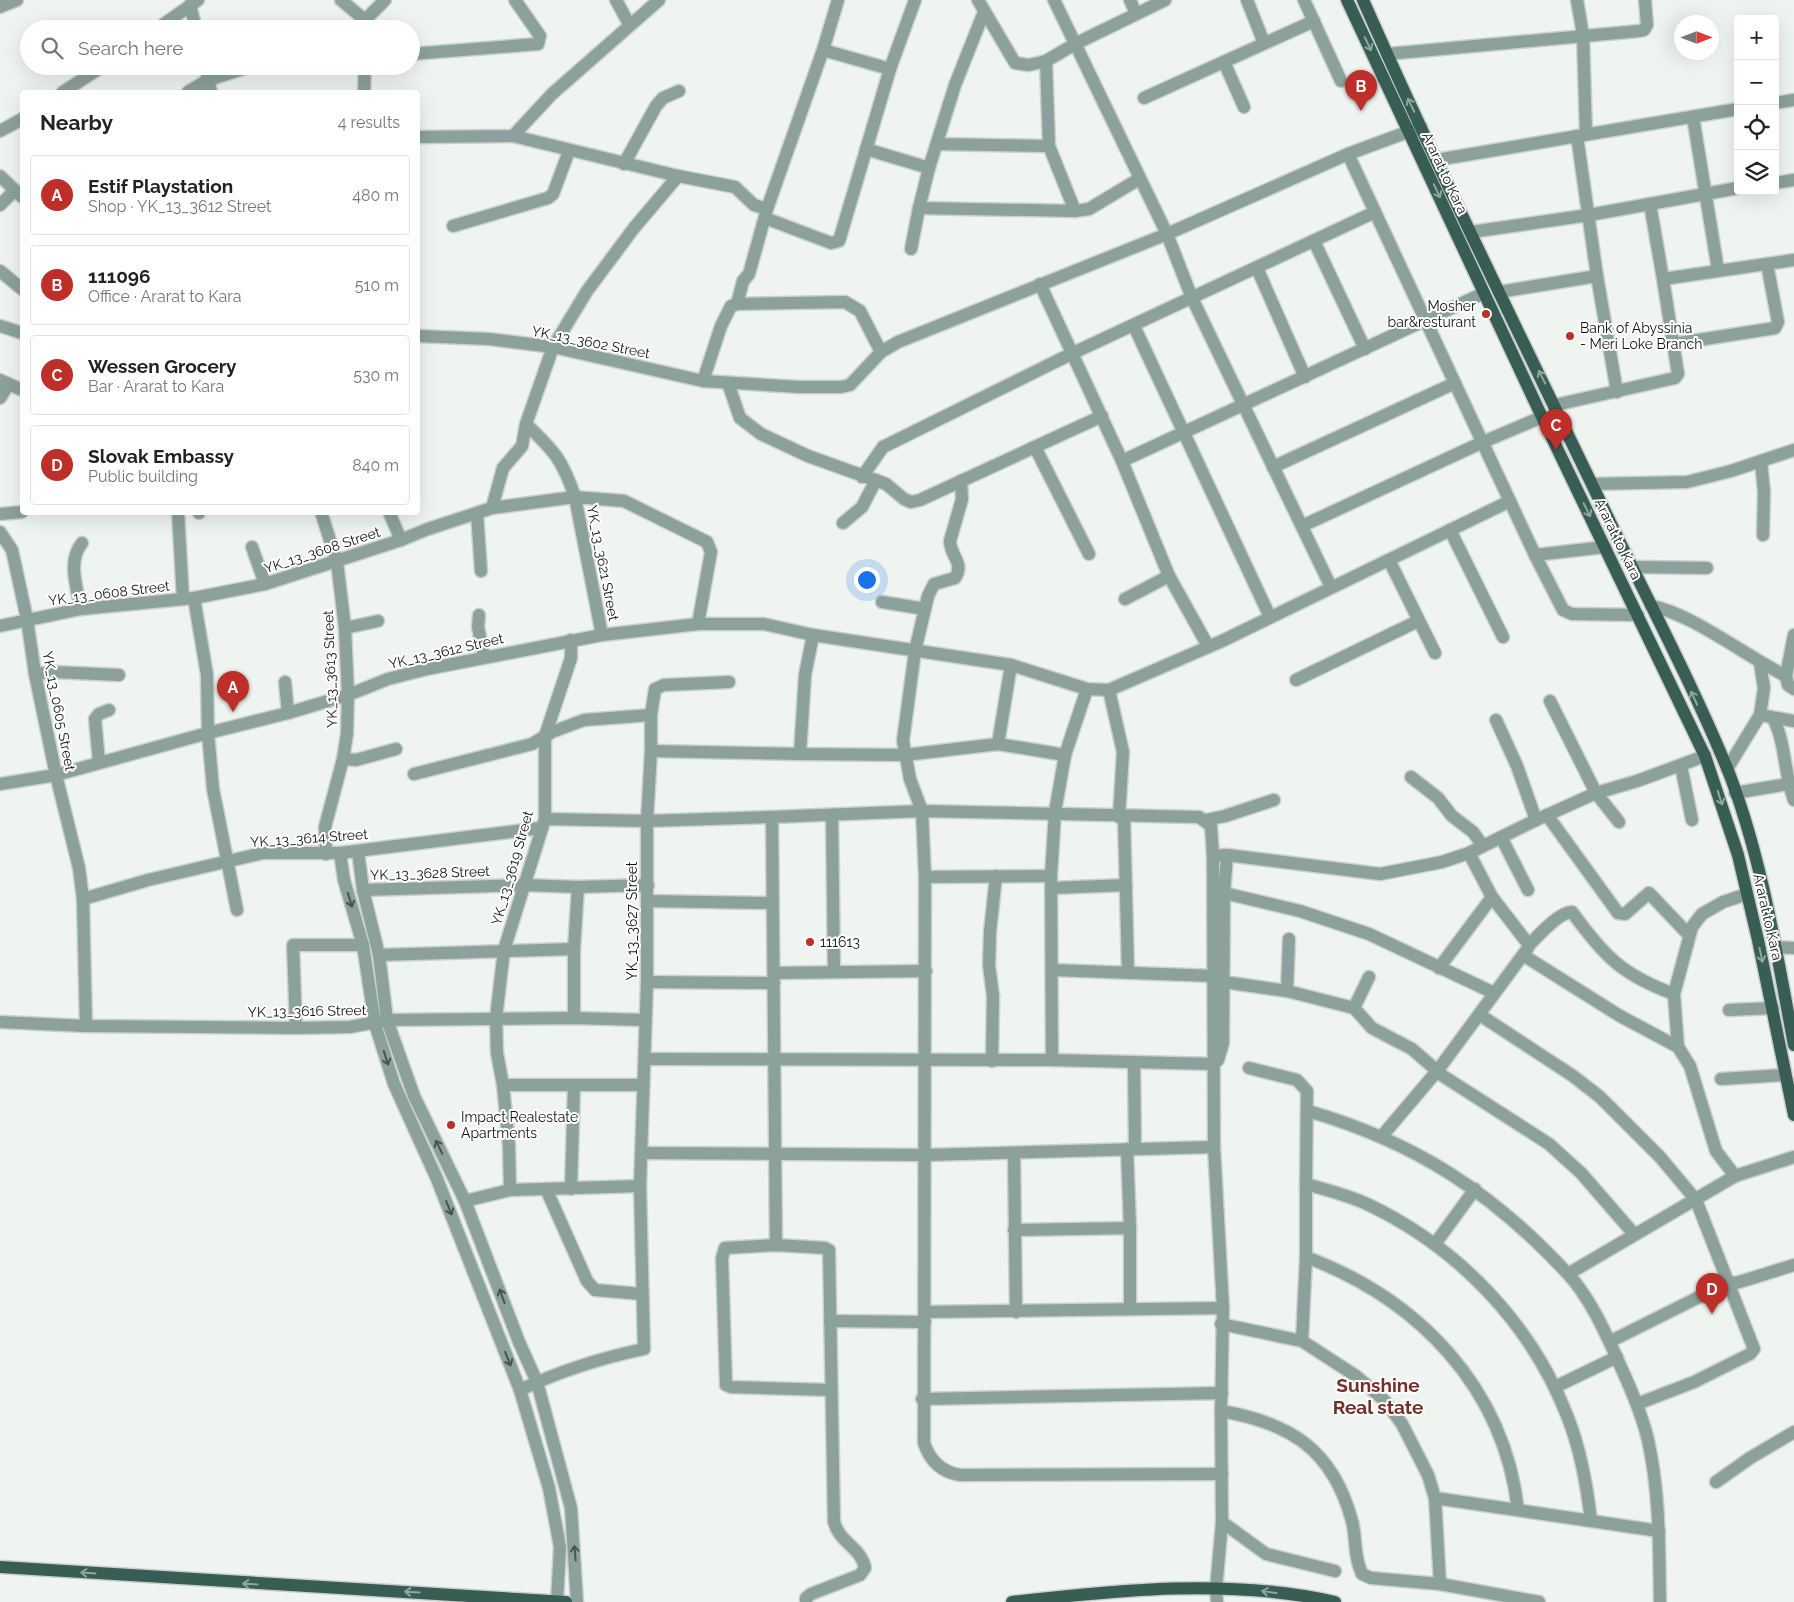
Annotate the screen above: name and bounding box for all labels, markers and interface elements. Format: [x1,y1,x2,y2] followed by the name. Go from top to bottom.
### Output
[1674,15,1719,60] north arrow
[1734,15,1779,195] map controls
[1734,15,1779,60] button: +
[20,20,420,75] search box
[38,34,66,62] icon: search
[1364,36,1373,51] one-way arrow
[78,37,184,59] text: Search here
[1734,60,1779,105] button: −
[1345,70,1377,111] pin: B
[1406,98,1415,113] one-way arrow
[1734,105,1779,150] button: locate
[40,110,113,135] text: Nearby
[338,113,400,132] text: 4 results
[1419,130,1471,216] street label: Ararat to Kara
[1734,150,1779,195] button: layers
[88,175,233,197] text: Estif Playstation
[1433,183,1442,198] one-way arrow
[52,186,62,205] text: A
[352,186,399,205] text: 480 m
[88,197,271,216] text: Shop · YK_13_3612 Street
[88,265,151,287] text: 111096
[52,276,62,295] text: B
[355,276,399,295] text: 510 m
[88,287,241,306] text: Office · Ararat to Kara
[1388,298,1476,330] place label: Mosher bar&resturant
[1480,308,1492,320] marker: Mosher bar&resturant
[1580,320,1702,352] place label: Bank of Abyssinia - Meri Loke Branch
[531,323,652,361] street label: YK_13_3602 Street
[1564,330,1576,342] marker: Bank of Abyssinia - Meri Loke Branch
[88,355,237,377] text: Wessen Grocery
[52,366,62,385] text: C
[353,366,399,385] text: 530 m
[1537,370,1547,385] one-way arrow
[88,377,224,396] text: Bar · Ararat to Kara
[1540,409,1572,450] pin: C
[88,445,234,467] text: Slovak Embassy
[51,456,63,475] text: D
[352,456,399,475] text: 840 m
[88,467,198,486] text: Public building
[1591,496,1645,582] street label: Ararat to Kara
[1583,502,1592,517] one-way arrow
[584,504,622,622] street label: YK_13_3621 Street
[262,524,382,576] street label: YK_13_3608 Street
[854,567,880,593] your location
[47,578,171,608] street label: YK_13_0608 Street
[320,610,340,728] street label: YK_13_3613 Street
[387,630,505,672] street label: YK_13_3612 Street
[40,650,79,772] street label: YK_13_0605 Street
[217,671,249,712] pin: A
[1689,691,1699,706] one-way arrow
[1716,790,1725,805] one-way arrow
[488,809,536,927] street label: YK_13_3619 Street
[250,826,369,850] street label: YK_13_3614 Street
[624,861,640,980] street label: YK_13_3627 Street
[370,863,490,883] street label: YK_13_3628 Street
[1750,872,1786,962] street label: Ararat to Kara
[345,892,355,908] one-way arrow
[820,934,860,950] place label: 111613
[804,936,816,948] marker: 111613
[1757,947,1767,963] one-way arrow
[248,1002,367,1020] street label: YK_13_3616 Street
[382,1050,391,1066] one-way arrow
[461,1109,578,1141] place label: Impact Realestate Apartments
[445,1119,457,1131] marker: Impact Realestate Apartments
[434,1139,444,1154] one-way arrow
[444,1200,454,1215] one-way arrow
[1696,1273,1728,1314] pin: D
[497,1289,506,1304] one-way arrow
[504,1351,514,1366] one-way arrow
[1333,1374,1423,1418] district label: Sunshine Real state
[570,1546,580,1562] one-way arrow
[80,1569,96,1578] one-way arrow
[242,1579,258,1588] one-way arrow
[1262,1586,1278,1596] one-way arrow
[405,1588,421,1597] one-way arrow

